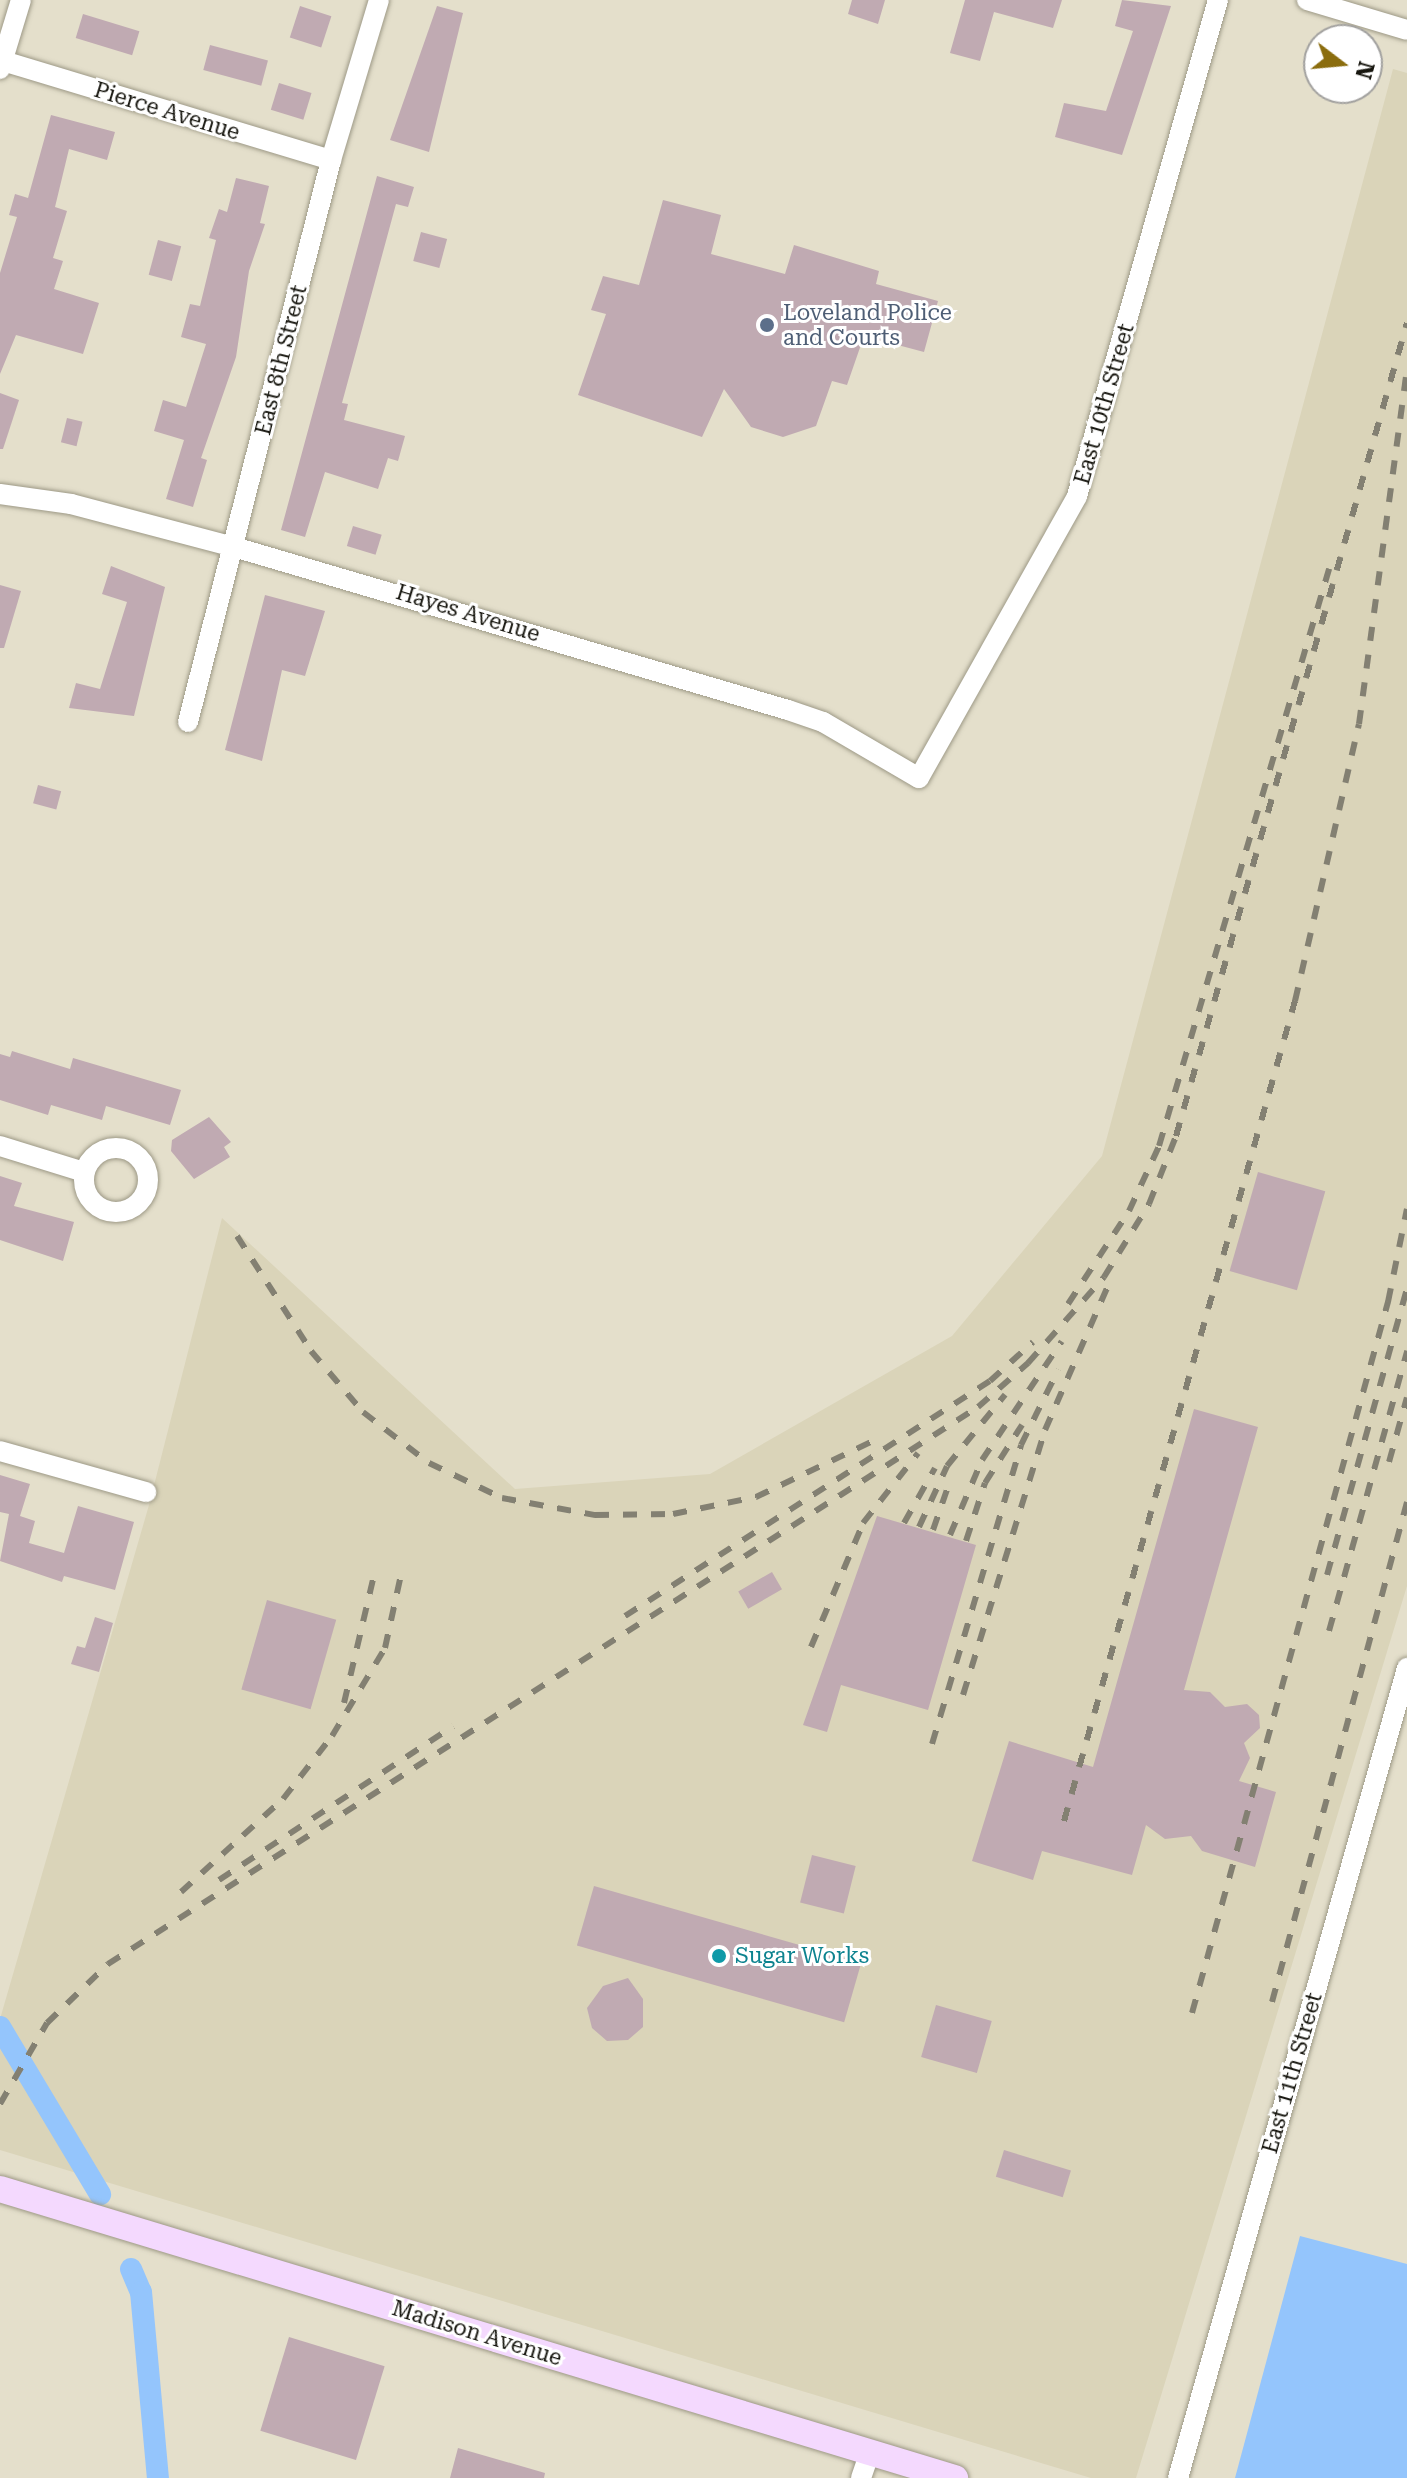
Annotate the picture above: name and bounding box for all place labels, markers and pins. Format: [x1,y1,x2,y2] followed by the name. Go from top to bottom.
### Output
[783,299,952,350] place label: Loveland Police and Courts
[758,316,776,334] marker: Loveland Police and Courts
[735,1943,869,1969] place label: Sugar Works
[710,1947,728,1965] marker: Sugar Works

